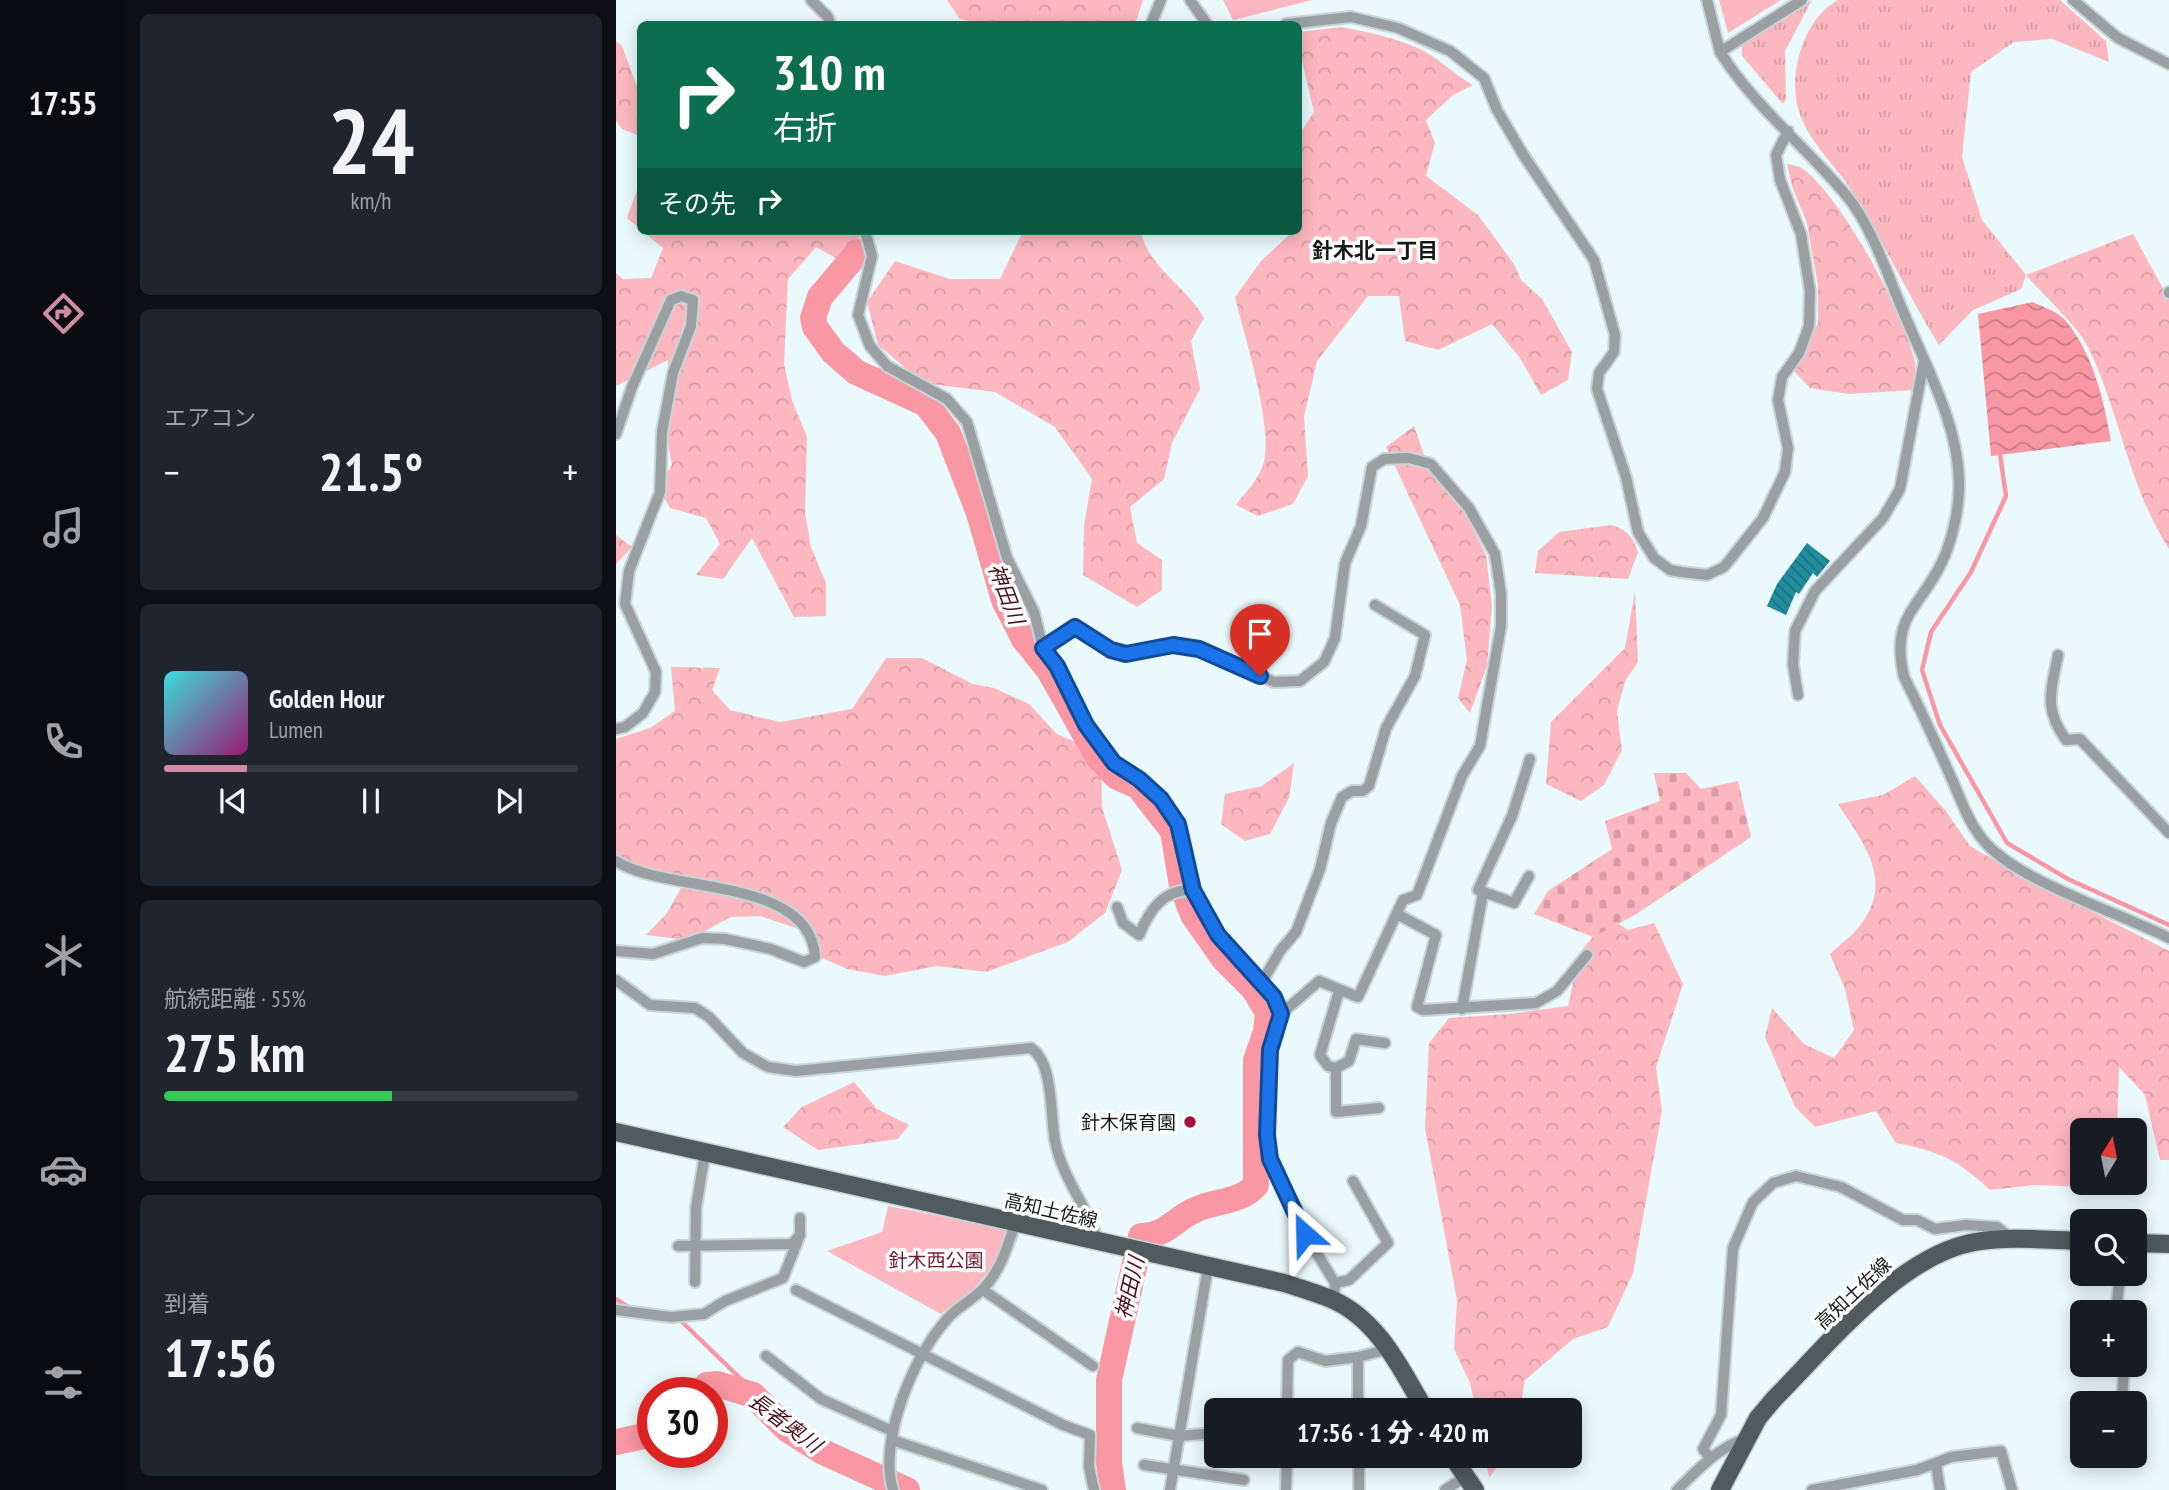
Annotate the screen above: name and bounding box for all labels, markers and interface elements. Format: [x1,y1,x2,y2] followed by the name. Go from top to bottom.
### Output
[773,40,886,104] text: 310 m
[658,49,749,140] icon: right
[328,81,415,199] text: 24
[28,82,98,124] text: 17:55
[773,106,837,148] text: 右折
[750,182,788,220] icon: right
[351,186,391,215] text: km/h
[658,187,736,220] text: その先
[1312,237,1438,264] district label: 針木北一丁目
[39,289,88,338] icon: directions
[164,403,256,432] text: エアコン
[319,438,423,505] text: 21.5°
[164,447,180,496] text: −
[562,447,578,496] text: +
[39,503,88,552] icon: music
[983,560,1031,630] water label: 神田川
[1230,604,1290,676] pin
[1241,615,1279,653] icon: arrive
[269,682,384,715] text: Golden Hour
[269,715,323,744] text: Lumen
[39,717,88,766] icon: phone
[214,782,252,820] icon: previous
[352,782,390,820] icon: pause
[490,782,528,820] icon: next
[39,931,88,980] icon: climate
[164,984,306,1013] text: 航続距離 · 55%
[164,1019,305,1086] text: 275 km
[1081,1110,1176,1134] place label: 針木保育園
[1182,1114,1198,1130] marker: 針木保育園
[2070,1118,2147,1195] north arrow
[2070,1118,2147,1468] map controls
[39,1145,88,1194] icon: car
[1002,1188,1100,1232] street label: 高知土佐線
[1268,1197,1342,1271] position arrow
[2070,1209,2147,1286] button: search
[888,1248,984,1272] park label: 針木西公園
[1109,1252,1150,1322] water label: 神田川
[1810,1252,1896,1334] street label: 高知土佐線
[164,1289,210,1318] text: 到着
[2070,1300,2147,1377] button: +
[164,1324,276,1391] text: 17:56
[39,1358,88,1407] icon: filters
[637,1377,728,1468] speed limit sign: 30
[744,1387,829,1460] water label: 長者奥川
[2070,1391,2147,1468] button: −
[1297,1416,1489,1449] text: 17:56 · 1 分 · 420 m

